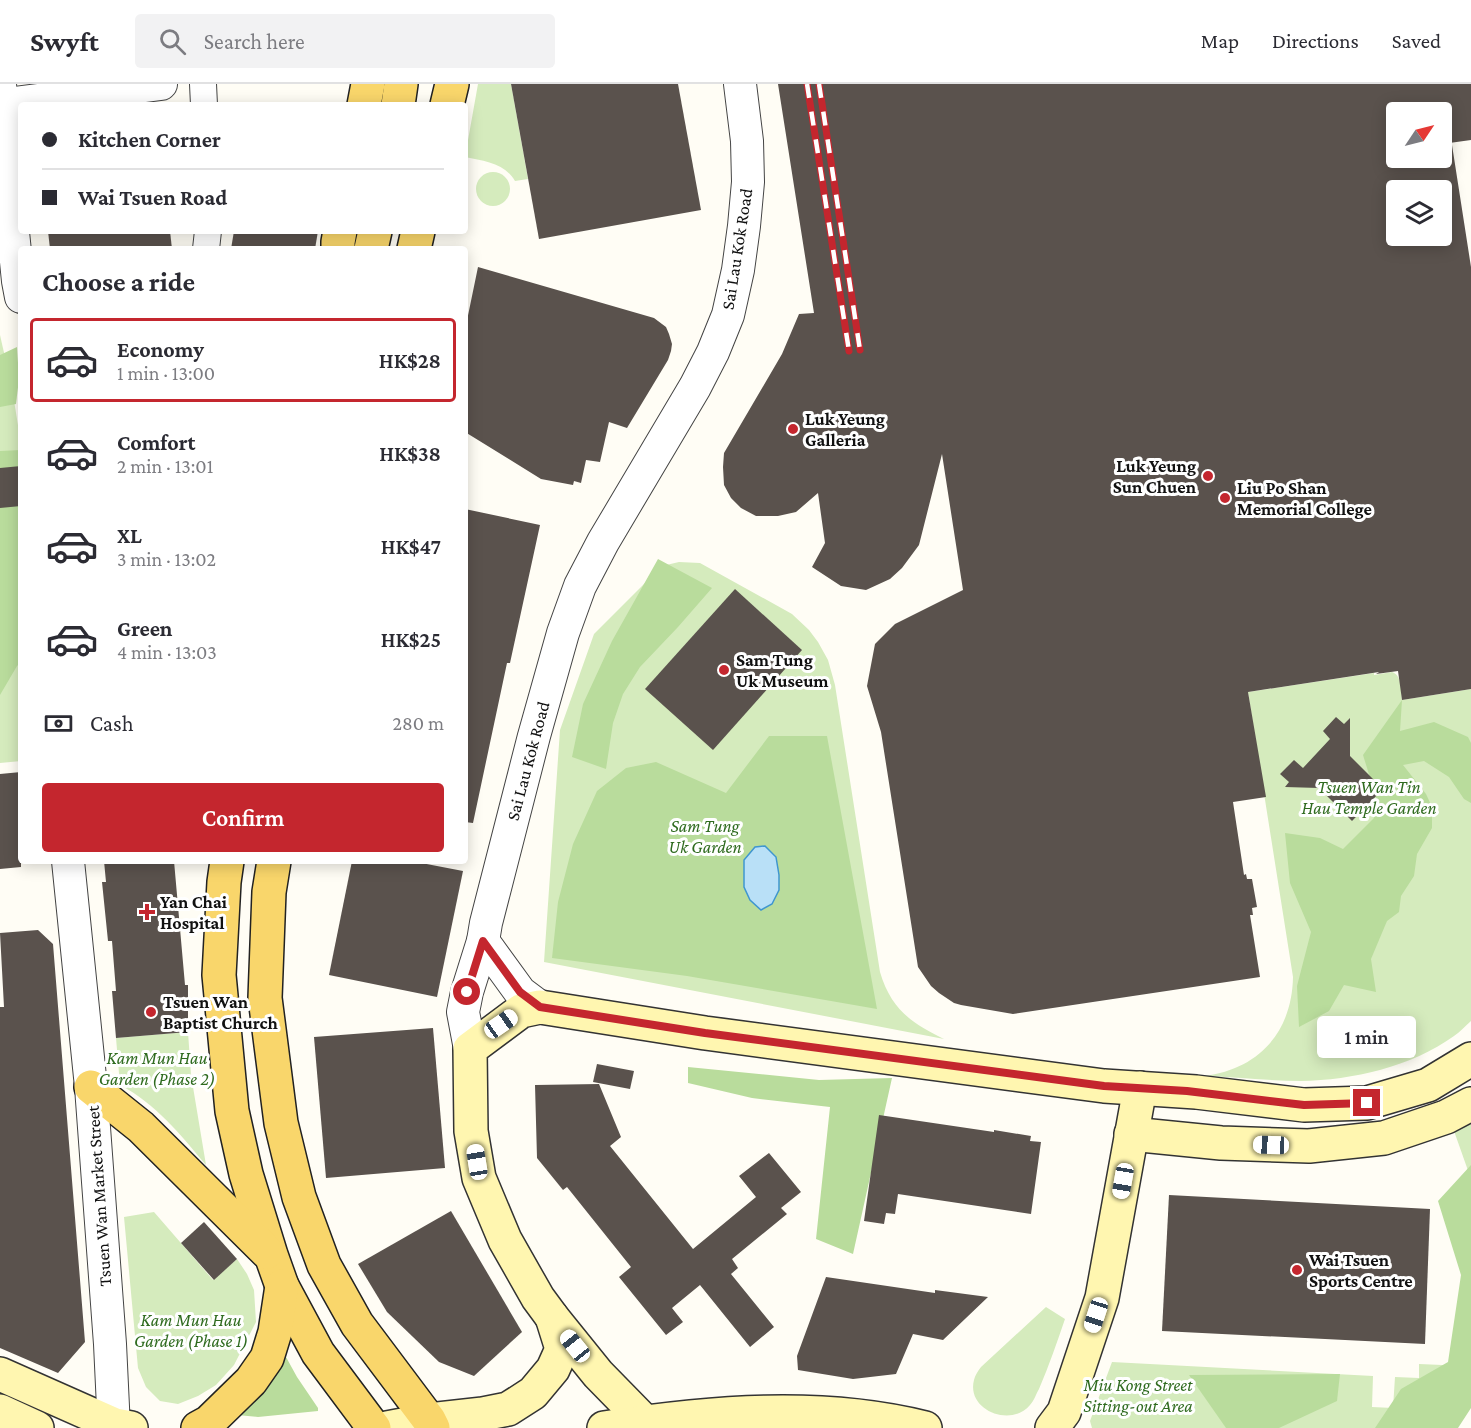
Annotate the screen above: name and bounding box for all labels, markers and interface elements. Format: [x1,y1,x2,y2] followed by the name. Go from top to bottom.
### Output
[135,14,555,68] search box
[156,25,189,58] icon: search
[30,26,99,57] text: Swyft
[204,29,305,54] text: Search here
[1201,29,1239,53] text: Map
[1272,29,1359,53] text: Directions
[1392,29,1441,53] text: Saved
[1386,102,1452,168] north arrow
[1386,102,1452,246] map controls
[78,127,221,152] text: Kitchen Corner
[1386,180,1452,246] button: layers
[78,185,227,210] text: Wai Tsuen Road
[718,186,757,311] street label: Sai Lau Kok Road
[42,267,195,297] text: Choose a ride
[45,333,99,387] icon: car
[117,337,204,362] text: Economy
[379,348,441,373] text: HK$28
[117,362,215,384] text: 1 min · 13:00
[805,409,885,450] place label: Luk Yeung Galleria
[786,422,800,436] marker: Luk Yeung Galleria
[45,426,99,480] icon: car
[117,430,195,455] text: Comfort
[379,441,441,466] text: HK$38
[117,455,213,477] text: 2 min · 13:01
[1113,456,1197,497] place label: Luk Yeung Sun Chuen
[1201,469,1215,483] marker: Luk Yeung Sun Chuen
[1237,478,1372,519] place label: Liu Po Shan Memorial College
[1218,491,1232,505] marker: Liu Po Shan Memorial College
[45,519,99,573] icon: car
[117,523,142,548] text: XL
[381,534,441,559] text: HK$47
[117,548,216,570] text: 3 min · 13:02
[45,612,99,666] icon: car
[117,616,173,641] text: Green
[381,627,441,652] text: HK$25
[117,641,217,663] text: 4 min · 13:03
[736,650,829,691] place label: Sam Tung Uk Museum
[717,663,731,677] marker: Sam Tung Uk Museum
[502,699,554,823] street label: Sai Lau Kok Road
[42,707,75,740] icon: cash
[90,711,134,736] text: Cash
[393,712,444,734] text: 280 m
[1301,777,1437,818] park label: Tsuen Wan Tin Hau Temple Garden
[42,783,444,852] button: Confirm
[668,816,742,857] park label: Sam Tung Uk Garden
[160,892,228,933] place label: Yan Chai Hospital
[138,903,156,921] marker: Yan Chai Hospital
[453,978,480,1005] route start
[163,992,278,1033] place label: Tsuen Wan Baptist Church
[144,1005,158,1019] marker: Tsuen Wan Baptist Church
[481,1006,521,1042] car
[1318,1016,1416,1058] callout: 1 min
[1344,1026,1389,1048] text: 1 min
[99,1048,215,1090] park label: Kam Mun Hau Garden (Phase 2)
[1353,1089,1380,1116] route end
[83,1104,115,1287] street label: Tsuen Wan Market Street
[1253,1135,1289,1155] car
[465,1143,489,1181] car
[1111,1162,1135,1200] car
[1308,1250,1413,1291] place label: Wai Tsuen Sports Centre
[1290,1263,1304,1277] marker: Wai Tsuen Sports Centre
[1082,1295,1110,1335] car
[134,1310,248,1352] park label: Kam Mun Hau Garden (Phase 1)
[557,1326,593,1366] car
[1083,1375,1193,1416] park label: Miu Kong Street Sitting-out Area

